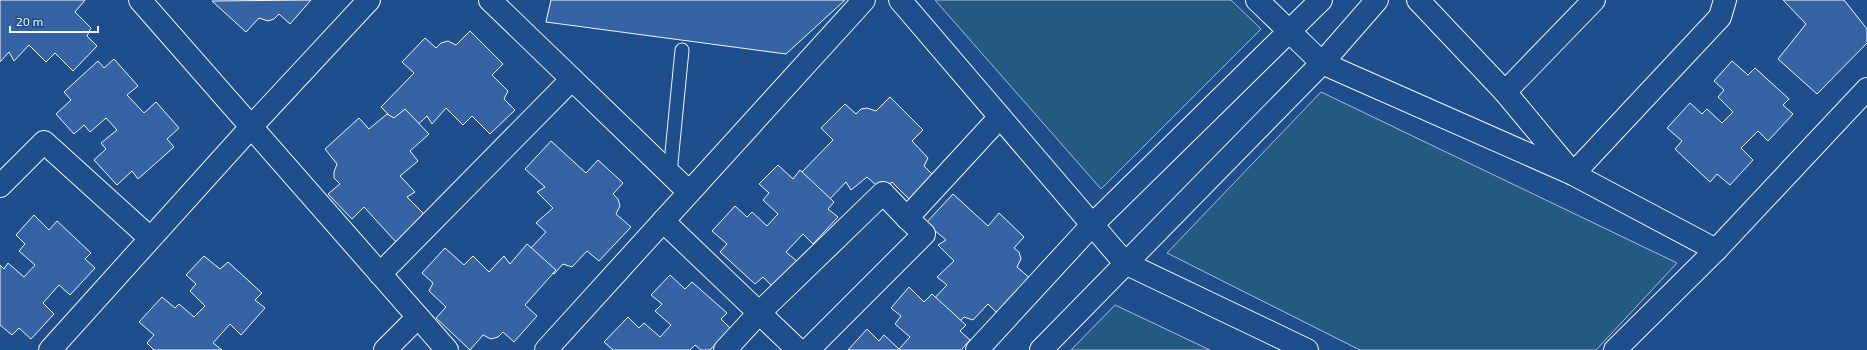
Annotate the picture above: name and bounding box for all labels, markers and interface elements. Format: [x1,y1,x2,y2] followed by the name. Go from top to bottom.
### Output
[10,8,98,34] scale bar
[16,14,43,28] text: 20 m

